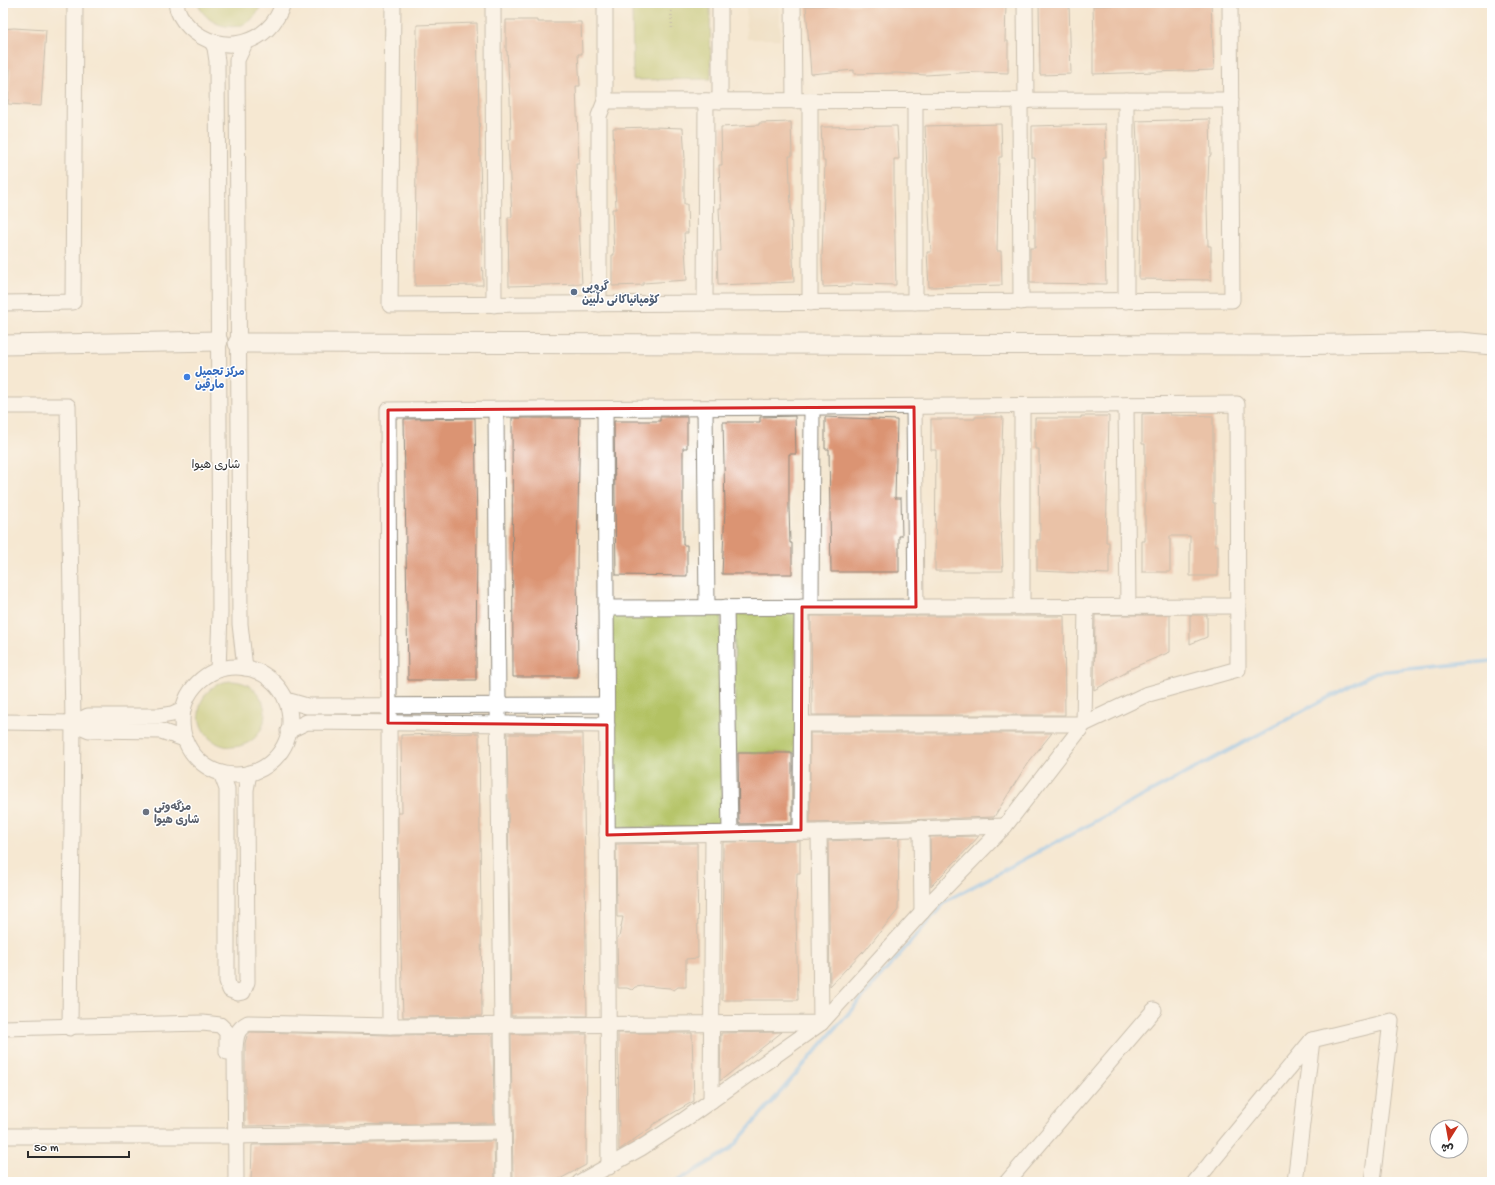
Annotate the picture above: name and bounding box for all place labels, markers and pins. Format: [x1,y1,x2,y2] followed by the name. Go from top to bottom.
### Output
[582,279,660,307] place label: گروپی کۆمپانیاکانی دڵبین
[569,287,579,297] marker: گروپی کۆمپانیاکانی دڵبین
[195,366,245,392] place label: مركز تجميل مارڤین
[182,372,192,382] marker: مركز تجميل مارڤین
[154,799,199,827] place label: مزگەوتی شاری هیوا
[141,807,151,817] marker: مزگەوتی شاری هیوا

